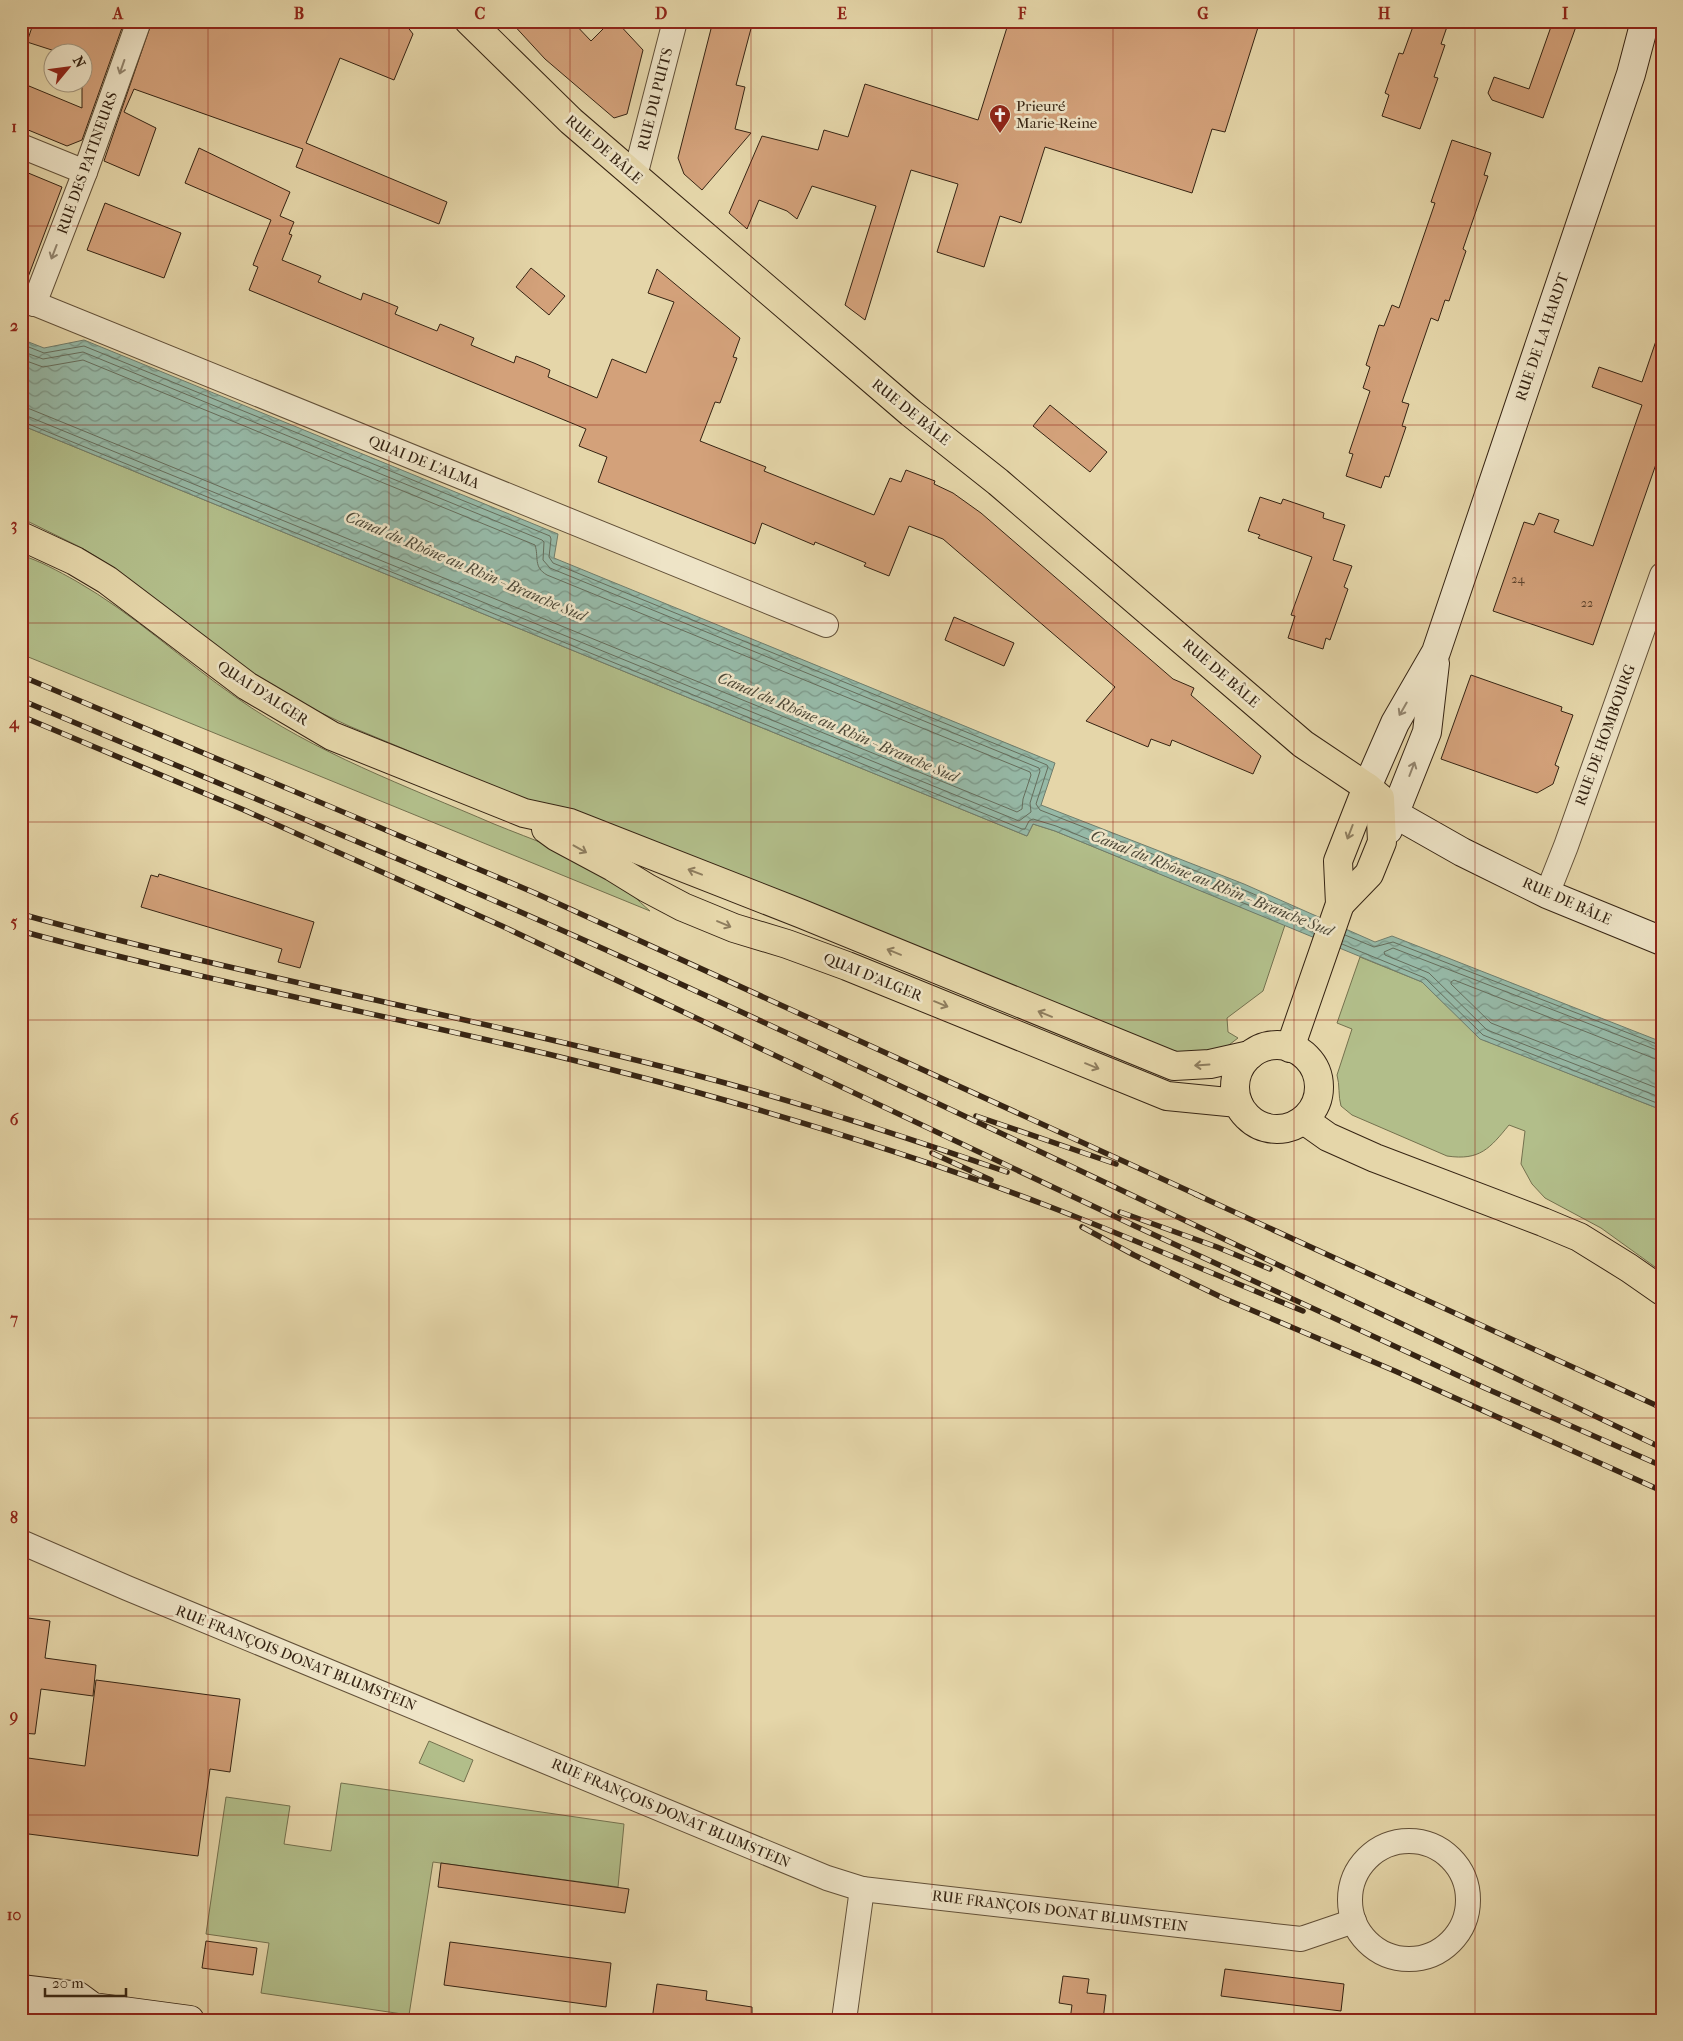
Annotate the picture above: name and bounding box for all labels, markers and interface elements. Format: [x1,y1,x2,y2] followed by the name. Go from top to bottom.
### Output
[112,4,124,23] text: A
[294,4,304,23] text: B
[475,4,486,23] text: C
[655,4,667,23] text: D
[837,4,847,23] text: E
[1017,4,1027,23] text: F
[1197,4,1209,23] text: G
[1378,4,1391,23] text: H
[1562,4,1569,23] text: I
[42,42,92,92] north arrow
[634,46,676,152] street label: RUE DU PUITS
[69,53,89,71] text: N
[117,59,126,74] one-way arrow
[53,89,121,237] street label: RUE DES PATINEURS
[1016,97,1098,132] place label: Prieuré Marie-Reine
[988,103,1012,134] church icon: Prieuré Marie-Reine
[562,111,646,187] street label: RUE DE BÂLE
[11,117,17,136] text: 1
[49,244,58,260] one-way arrow
[1512,270,1573,403] street label: RUE DE LA HARDT
[10,316,18,335] text: 2
[868,375,954,449] street label: RUE DE BÂLE
[366,431,482,493] street label: QUAI DE L'ALMA
[343,507,591,626] water label: Canal du Rhône au Rhin - Branche Sud
[11,515,17,535] text: 3
[1511,572,1526,586] house number: 24
[1581,596,1593,610] house number: 22
[1179,635,1263,711] street label: RUE DE BÂLE
[214,657,313,730] street label: QUAI D'ALGER
[1571,661,1639,808] street label: RUE DE HOMBOURG
[715,668,963,787] water label: Canal du Rhône au Rhin - Branche Sud
[1397,701,1407,716] one-way arrow
[8,713,20,733] text: 4
[1409,761,1418,776] one-way arrow
[1344,824,1354,839] one-way arrow
[1088,826,1337,941] water label: Canal du Rhône au Rhin - Branche Sud
[572,844,587,854] one-way arrow
[688,867,703,876] one-way arrow
[1520,873,1614,929] street label: RUE DE BÂLE
[11,912,18,931] text: 5
[716,919,731,929] one-way arrow
[887,947,903,956] one-way arrow
[821,949,926,1005] street label: QUAI D'ALGER
[934,1001,949,1010] one-way arrow
[1038,1008,1053,1018] one-way arrow
[1194,1060,1210,1069] one-way arrow
[1084,1061,1099,1071] one-way arrow
[10,1110,19,1129] text: 6
[9,1309,18,1328] text: 7
[10,1508,18,1527] text: 8
[173,1601,419,1715] street label: RUE FRANÇOIS DONAT BLUMSTEIN
[9,1706,18,1726] text: 9
[549,1754,794,1872] street label: RUE FRANÇOIS DONAT BLUMSTEIN
[931,1886,1190,1936] street label: RUE FRANÇOIS DONAT BLUMSTEIN
[7,1905,21,1924] text: 10
[45,1966,126,1998] scale bar
[52,1974,84,1992] text: 20 m

